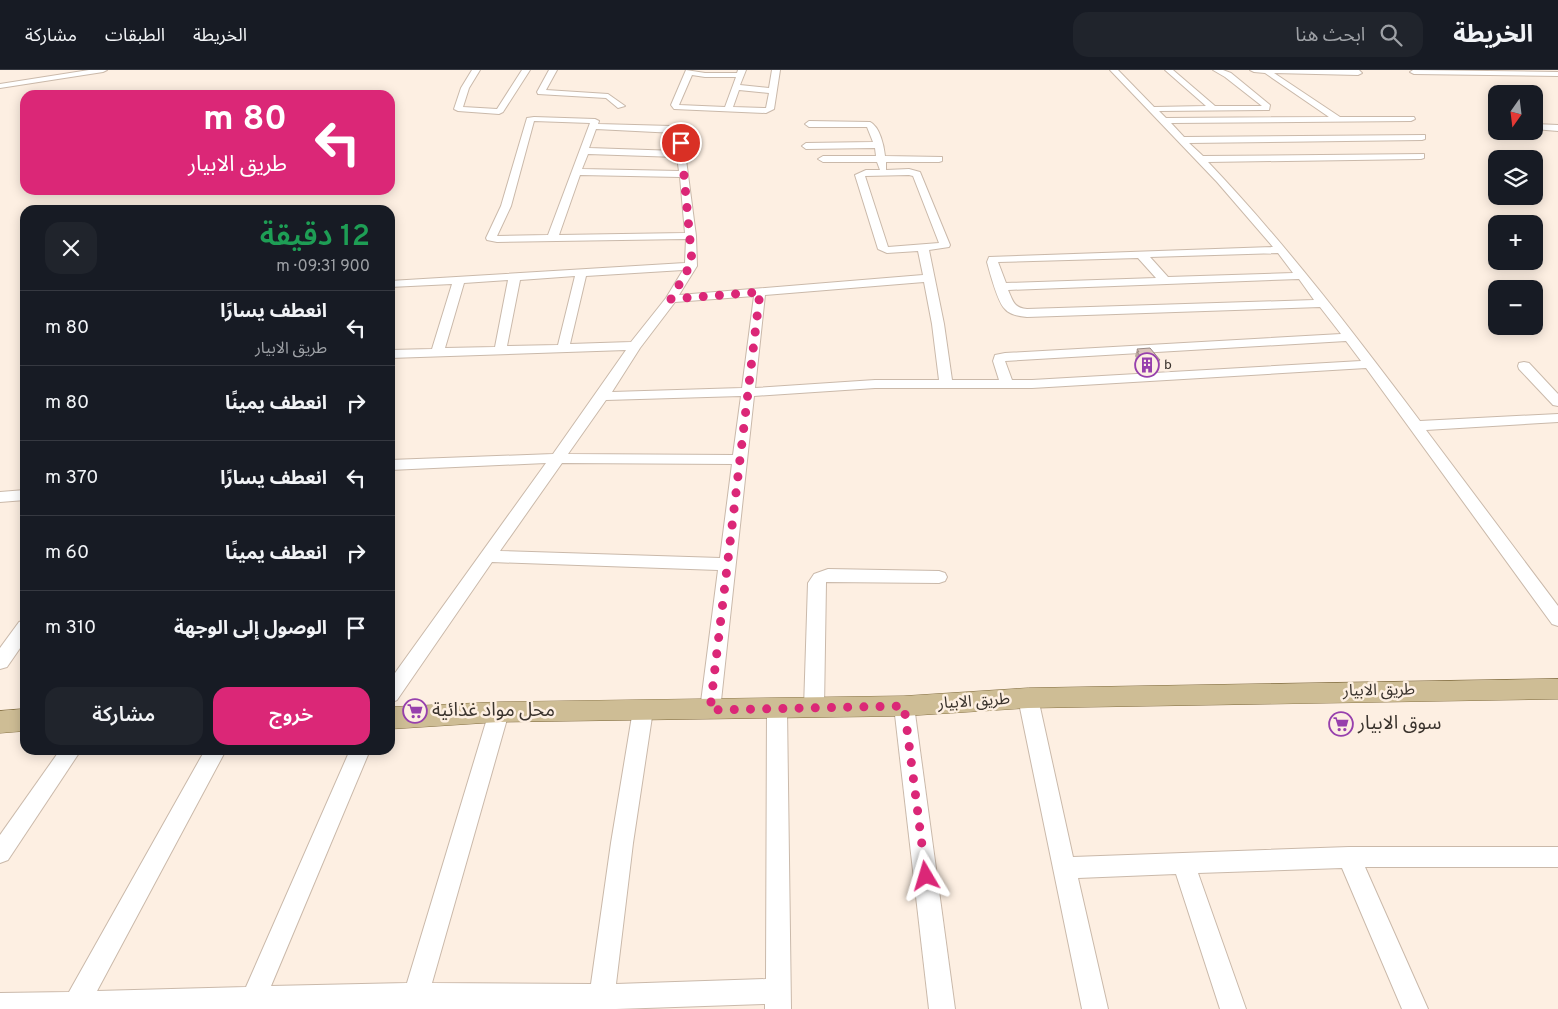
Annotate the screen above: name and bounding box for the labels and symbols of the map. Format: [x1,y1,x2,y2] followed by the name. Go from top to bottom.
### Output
[1488,85,1542,140] north arrow
[660,122,702,164] pin
[1134,352,1160,378] building icon: b
[1164,357,1172,374] place label: b
[1342,680,1415,702] street label: طريق الابيار
[936,689,1011,715] street label: طريق الابيار
[402,698,428,724] supermarket icon: محل مواد غذائية
[432,699,555,723] place label: محل مواد غذائية
[1328,711,1354,737] supermarket icon: سوق الابيار
[1357,712,1441,736] place label: سوق الابيار
[899,849,951,901] position arrow

